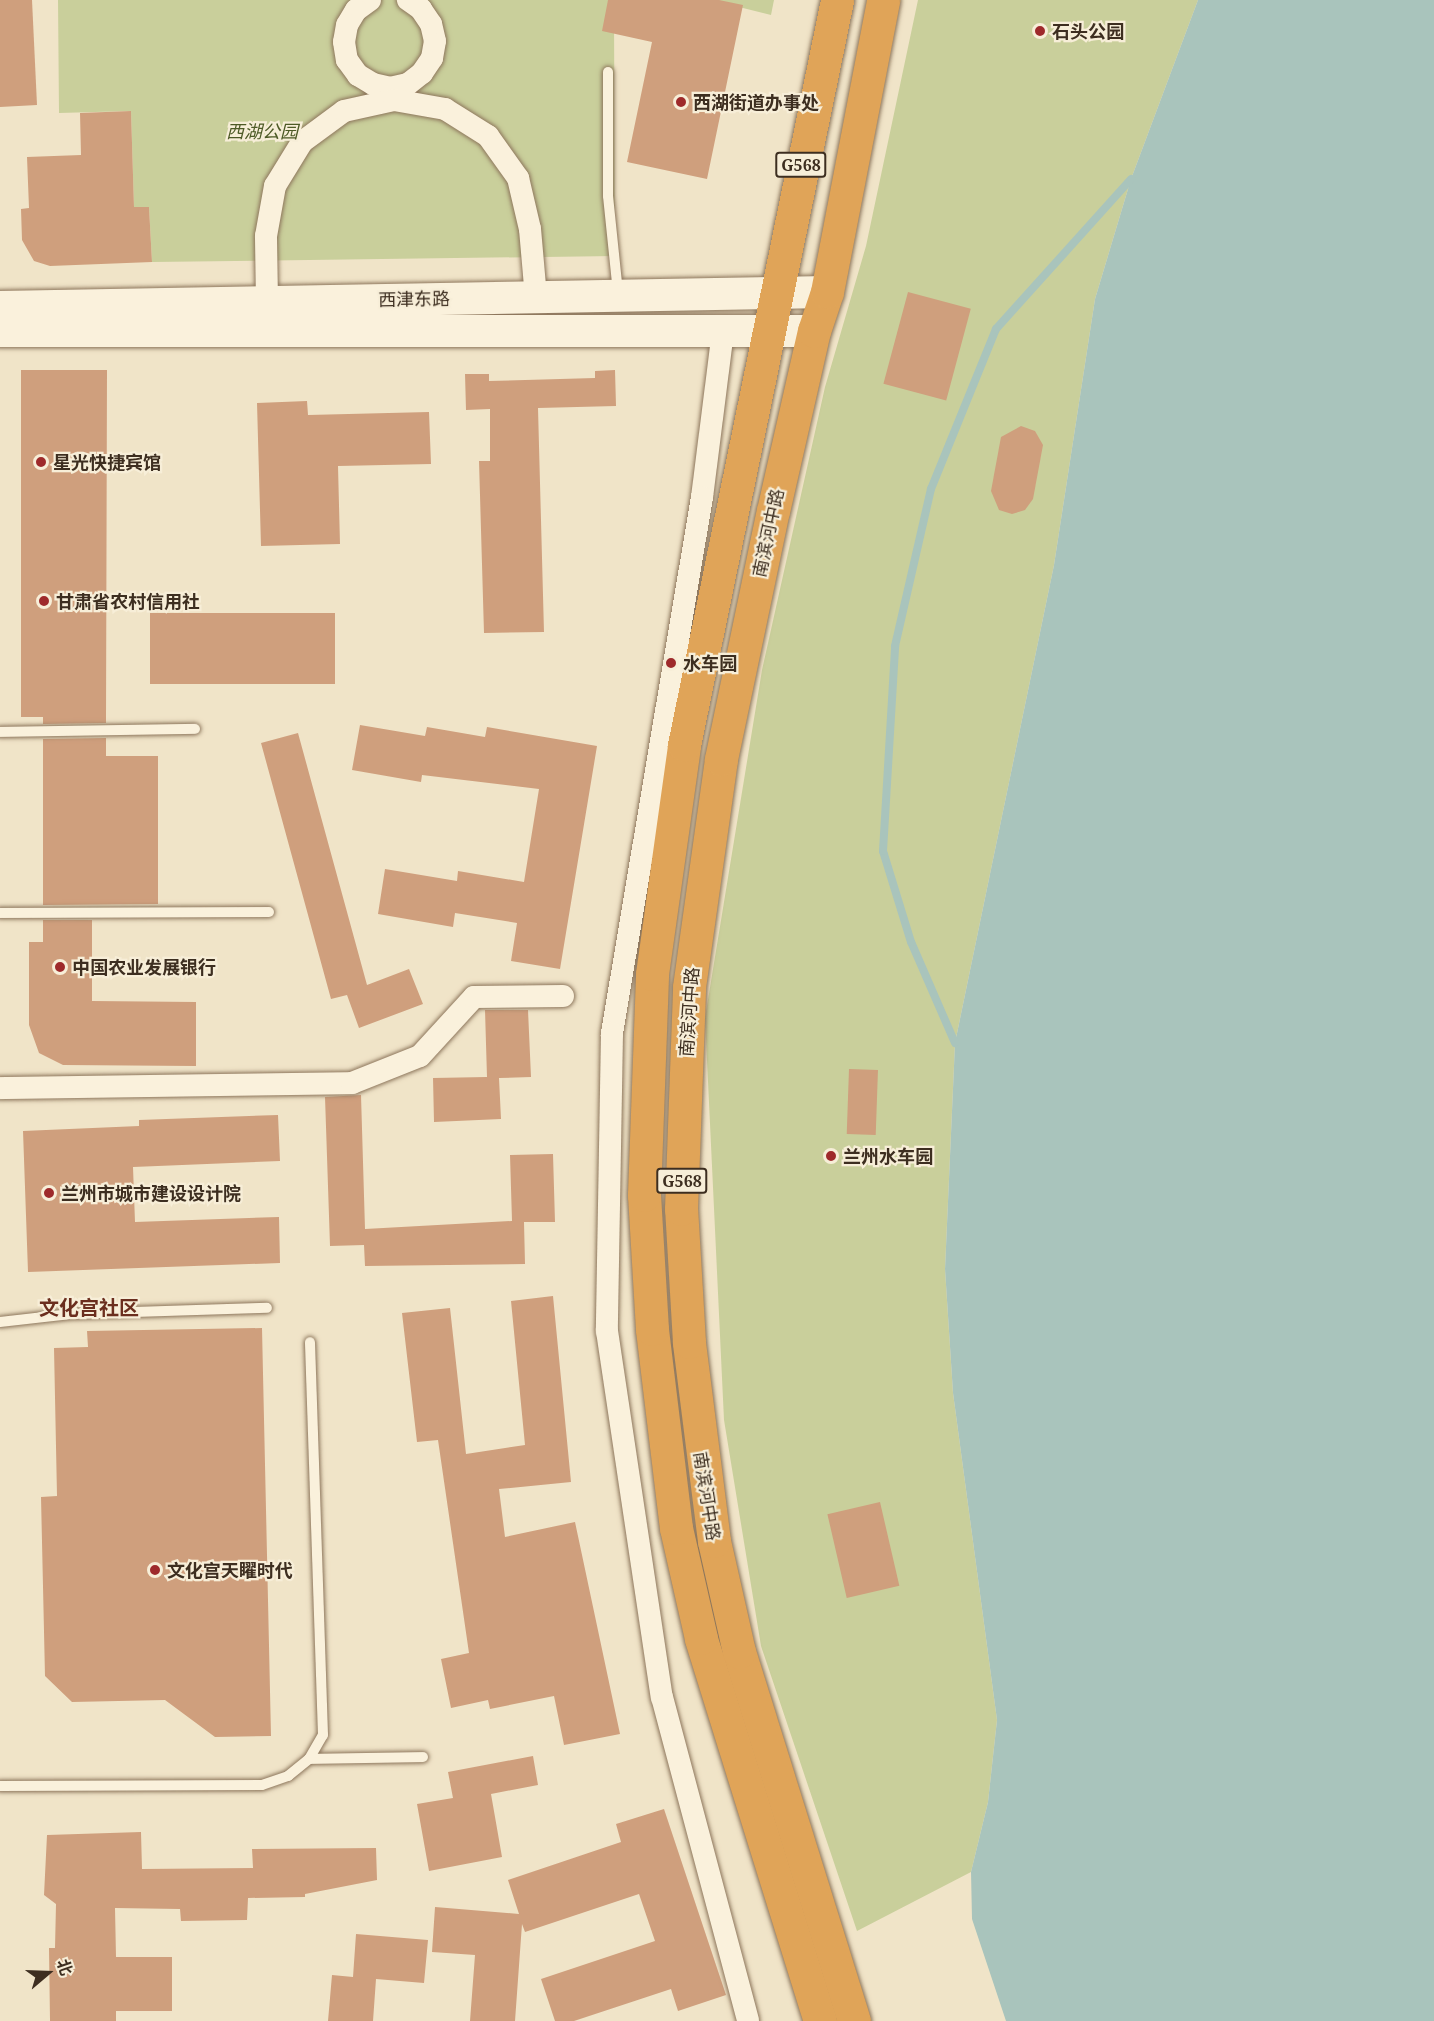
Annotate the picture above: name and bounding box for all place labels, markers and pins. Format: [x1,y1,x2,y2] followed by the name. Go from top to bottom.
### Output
[1052,20,1124,42] place label: 石头公园
[1033,24,1047,38] marker: 石头公园
[693,91,819,113] place label: 西湖街道办事处
[674,95,688,109] marker: 西湖街道办事处
[53,451,161,473] place label: 星光快捷宾馆
[34,455,48,469] marker: 星光快捷宾馆
[56,590,200,612] place label: 甘肃省农村信用社
[37,594,51,608] marker: 甘肃省农村信用社
[683,652,737,674] place label: 水车园
[664,656,678,670] marker: 水车园
[72,956,216,978] place label: 中国农业发展银行
[53,960,67,974] marker: 中国农业发展银行
[843,1145,933,1167] place label: 兰州水车园
[824,1149,838,1163] marker: 兰州水车园
[61,1182,241,1204] place label: 兰州市城市建设设计院
[42,1186,56,1200] marker: 兰州市城市建设设计院
[167,1559,293,1581] place label: 文化宫天矅时代
[148,1563,162,1577] marker: 文化宫天矅时代

